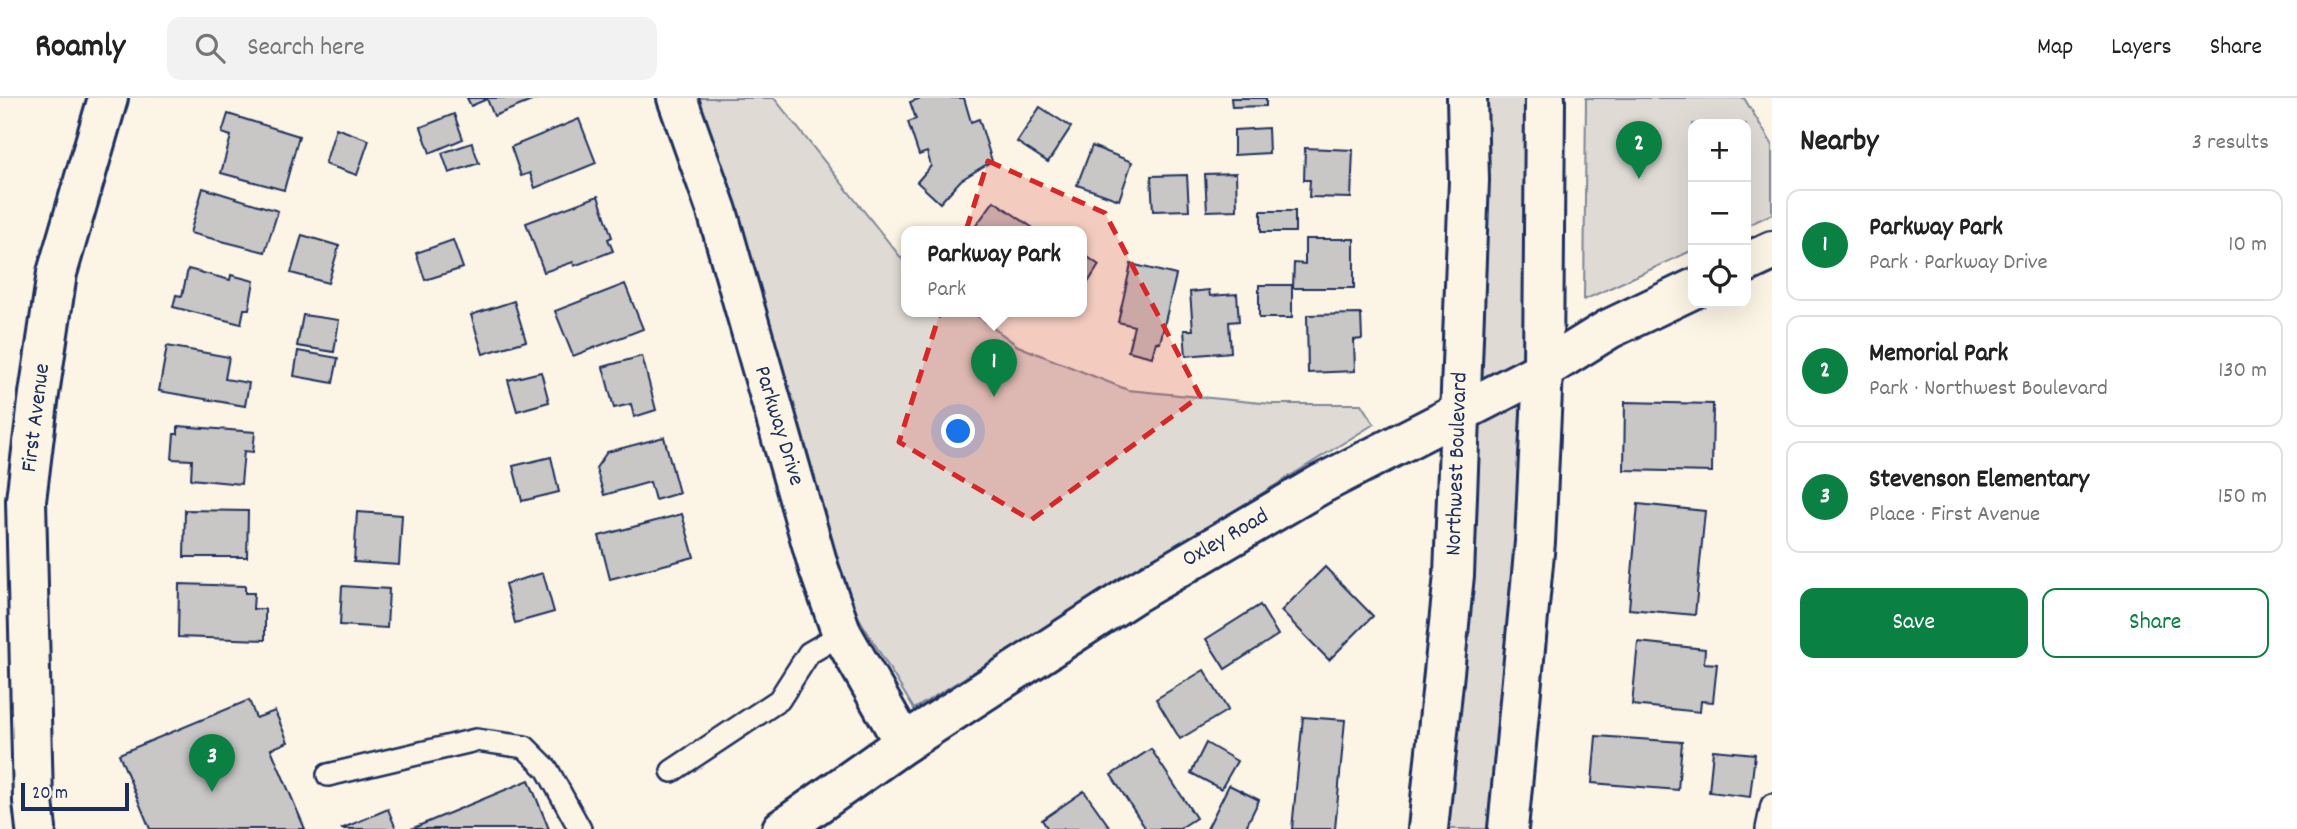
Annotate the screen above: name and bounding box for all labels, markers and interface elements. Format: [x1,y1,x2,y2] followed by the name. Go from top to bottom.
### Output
[167,17,657,80] search box
[35,25,125,72] text: Roamly
[191,29,229,67] icon: search
[247,30,365,67] text: Search here
[2037,31,2073,65] text: Map
[2111,31,2172,65] text: Layers
[2210,31,2262,65] text: Share
[1688,119,1751,308] map controls
[1688,119,1751,182] button: +
[1616,121,1662,179] pin: 2
[1800,122,1878,165] text: Nearby
[2192,127,2269,160] text: 3 results
[1688,182,1751,245] button: −
[1869,210,2003,247] text: Parkway Park
[901,226,1087,317] popup
[1822,229,1828,262] text: 1
[2228,229,2267,262] text: 10 m
[927,237,1061,274] text: Parkway Park
[1688,245,1751,308] button: locate
[1869,247,2048,280] text: Park · Parkway Drive
[927,274,966,307] text: Park
[1869,336,2008,373] text: Memorial Park
[971,339,1017,397] pin: 1
[1820,355,1830,388] text: 2
[2218,355,2267,388] text: 130 m
[14,362,60,474] street label: First Avenue
[744,362,812,490] street label: Parkway Drive
[1438,372,1478,556] street label: Northwest Boulevard
[1869,373,2108,406] text: Park · Northwest Boulevard
[941,414,975,448] your location
[1869,462,2089,499] text: Stevenson Elementary
[1820,481,1830,514] text: 3
[2218,481,2267,514] text: 150 m
[1869,499,2040,532] text: Place · First Avenue
[1177,501,1275,577] street label: Oxley Road
[1800,588,2028,658] button: Save
[2042,588,2269,658] button: Share
[189,734,235,792] pin: 3
[21,780,130,812] scale bar
[32,781,68,808] text: 20 m

